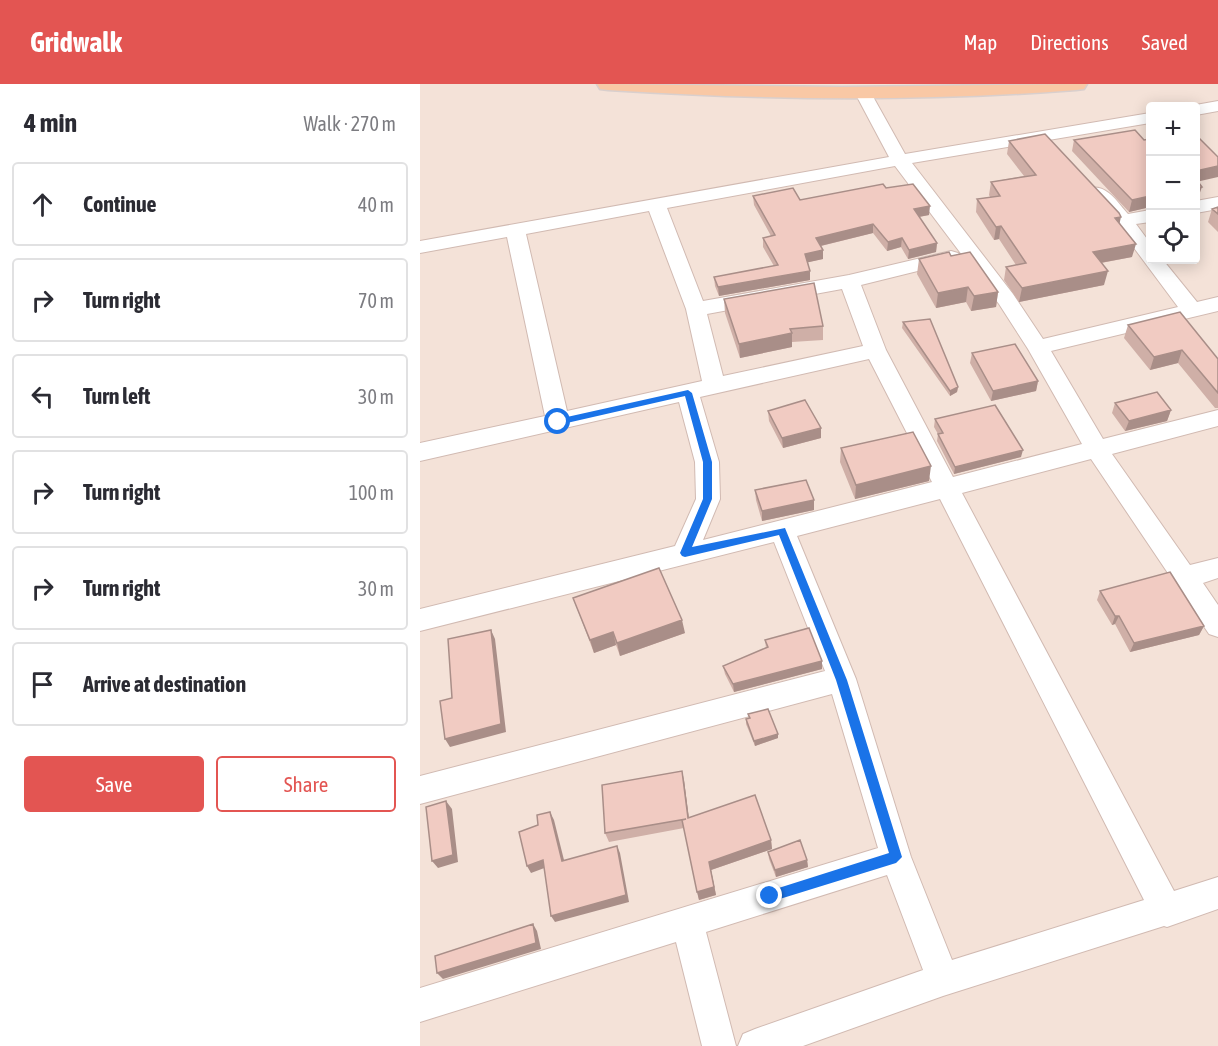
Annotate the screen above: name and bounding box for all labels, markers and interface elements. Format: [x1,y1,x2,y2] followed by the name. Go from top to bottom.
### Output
[30,26,122,58] text: Gridwalk
[963,30,997,54] text: Map
[1030,30,1109,54] text: Directions
[1142,30,1188,54] text: Saved
[1146,102,1200,264] map controls
[1146,102,1200,156] button: +
[24,108,77,138] text: 4 min
[304,112,396,135] text: Walk · 270 m
[1146,156,1200,210] button: −
[26,188,59,221] icon: ahead
[83,191,157,217] text: Continue
[358,193,394,216] text: 40 m
[1146,210,1200,264] button: locate
[26,284,59,317] icon: right
[83,287,160,313] text: Turn right
[358,289,394,312] text: 70 m
[26,380,59,413] icon: left
[83,383,150,409] text: Turn left
[358,385,394,408] text: 30 m
[544,408,570,434] route start
[26,476,59,509] icon: right
[83,479,160,505] text: Turn right
[349,481,394,504] text: 100 m
[26,572,59,605] icon: right
[83,575,160,601] text: Turn right
[358,577,394,600] text: 30 m
[26,668,59,701] icon: arrive
[83,671,246,697] text: Arrive at destination
[24,756,204,812] button: Save
[216,756,396,812] button: Share
[756,882,782,908] route end

